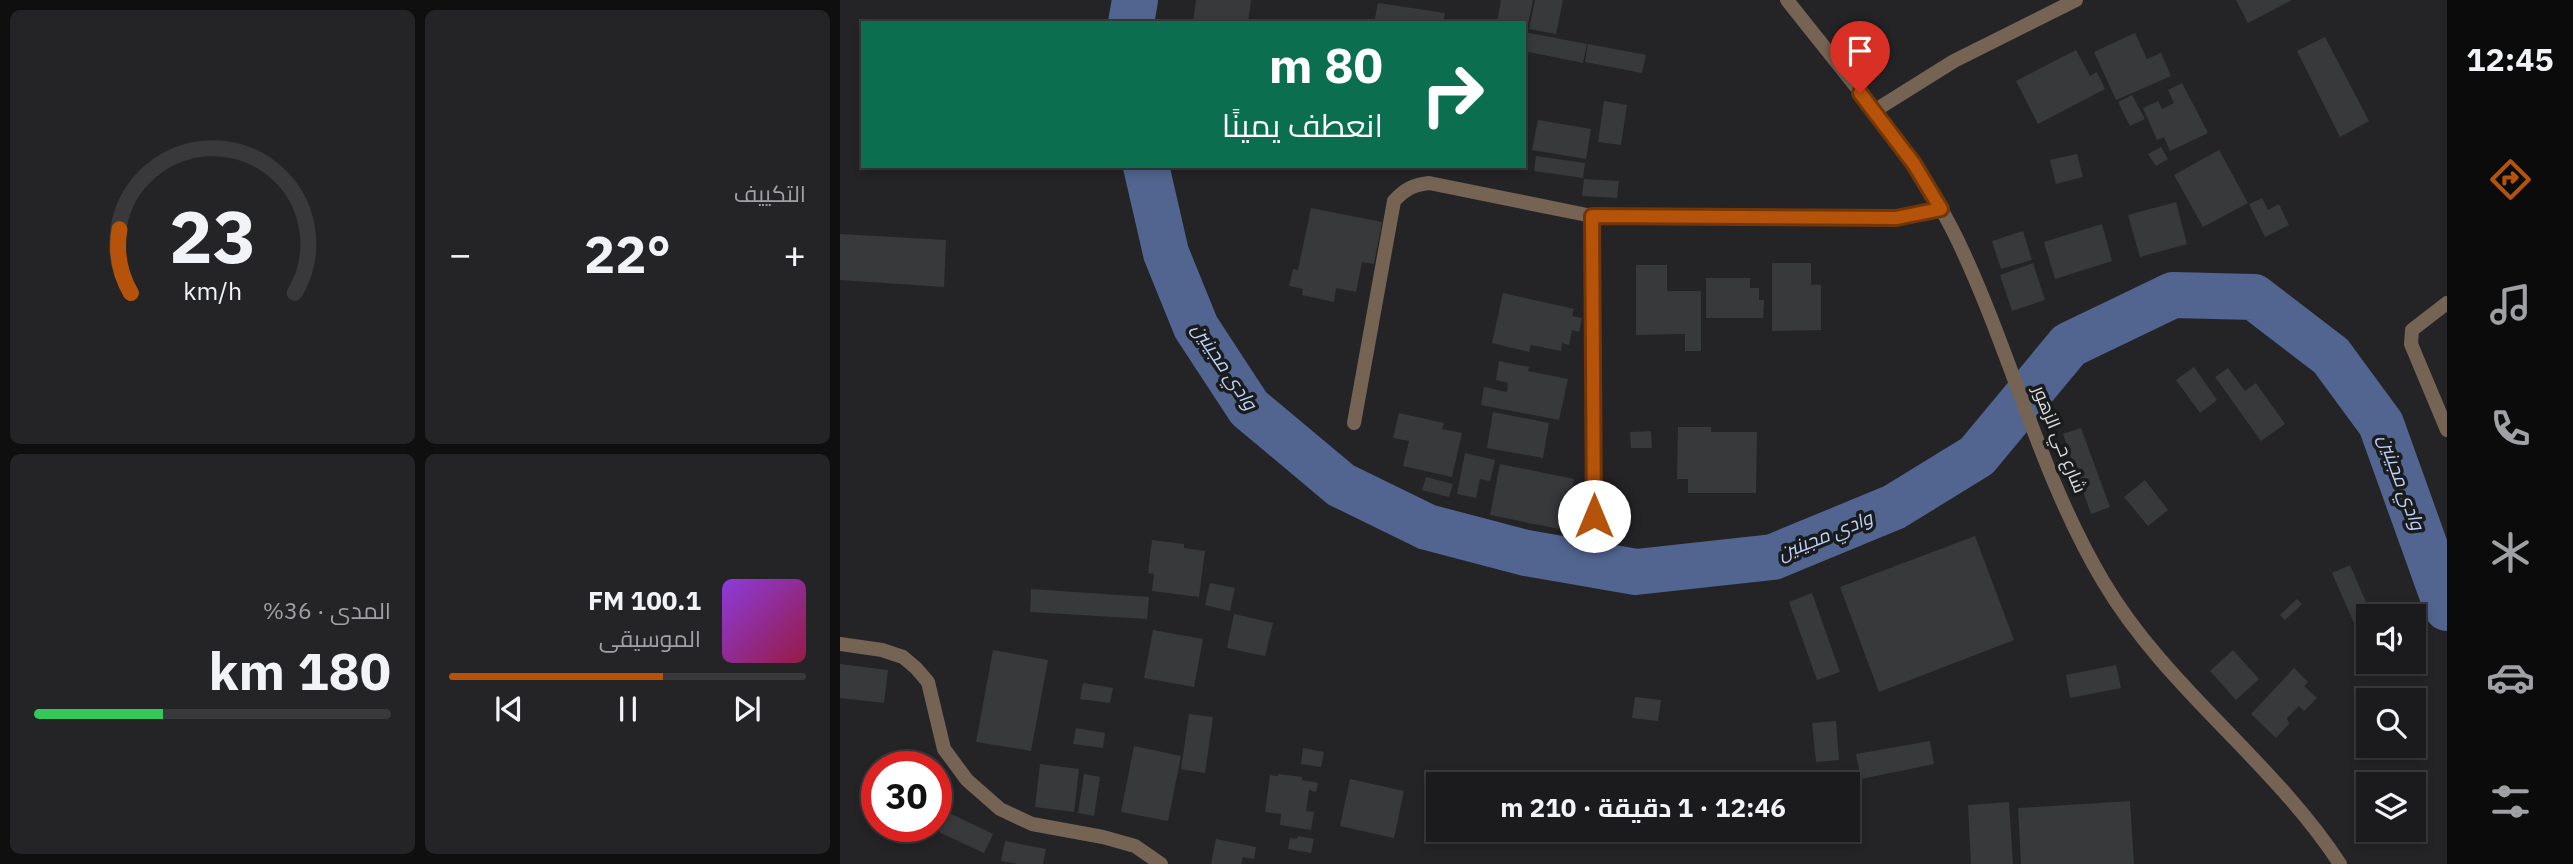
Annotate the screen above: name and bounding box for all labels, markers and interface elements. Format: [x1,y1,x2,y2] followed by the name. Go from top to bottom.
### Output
[1830,21,1890,93] pin
[1841,32,1879,70] icon: arrive
[1269,33,1383,96] text: 80 m
[2466,38,2554,80] text: 12:45
[1407,49,1498,140] icon: right
[1222,104,1383,146] text: انعطف يمينًا
[2486,155,2535,204] icon: directions
[734,178,806,208] text: التكييف
[169,188,256,283] text: 23
[584,220,671,287] text: 22°
[449,229,472,278] text: −
[783,229,806,278] text: +
[183,274,242,307] text: km/h
[2486,280,2535,329] icon: music
[1184,318,1264,418] water label: وادي مجينين
[2025,381,2092,497] street label: شارع حي الزهور
[2486,404,2535,453] icon: phone
[2370,431,2431,536] water label: وادي مجينين
[1557,479,1631,553] position arrow
[1774,505,1879,569] water label: وادي مجينين
[2486,528,2535,577] icon: climate
[588,583,701,617] text: 100.1 FM
[263,595,391,625] text: المدى · 36%
[2356,604,2426,842] map controls
[2356,604,2426,674] button: sound
[599,623,701,653] text: الموسيقى
[209,637,391,704] text: 180 km
[2486,653,2535,702] icon: car
[2356,688,2426,758] button: search
[490,690,528,728] icon: previous
[609,690,647,728] icon: pause
[728,690,766,728] icon: next
[861,751,952,842] speed limit sign: 30
[2356,772,2426,842] button: layers
[2486,777,2535,826] icon: filters
[1500,790,1786,824] text: 12:46 · 1 دقيقة · 210 m

